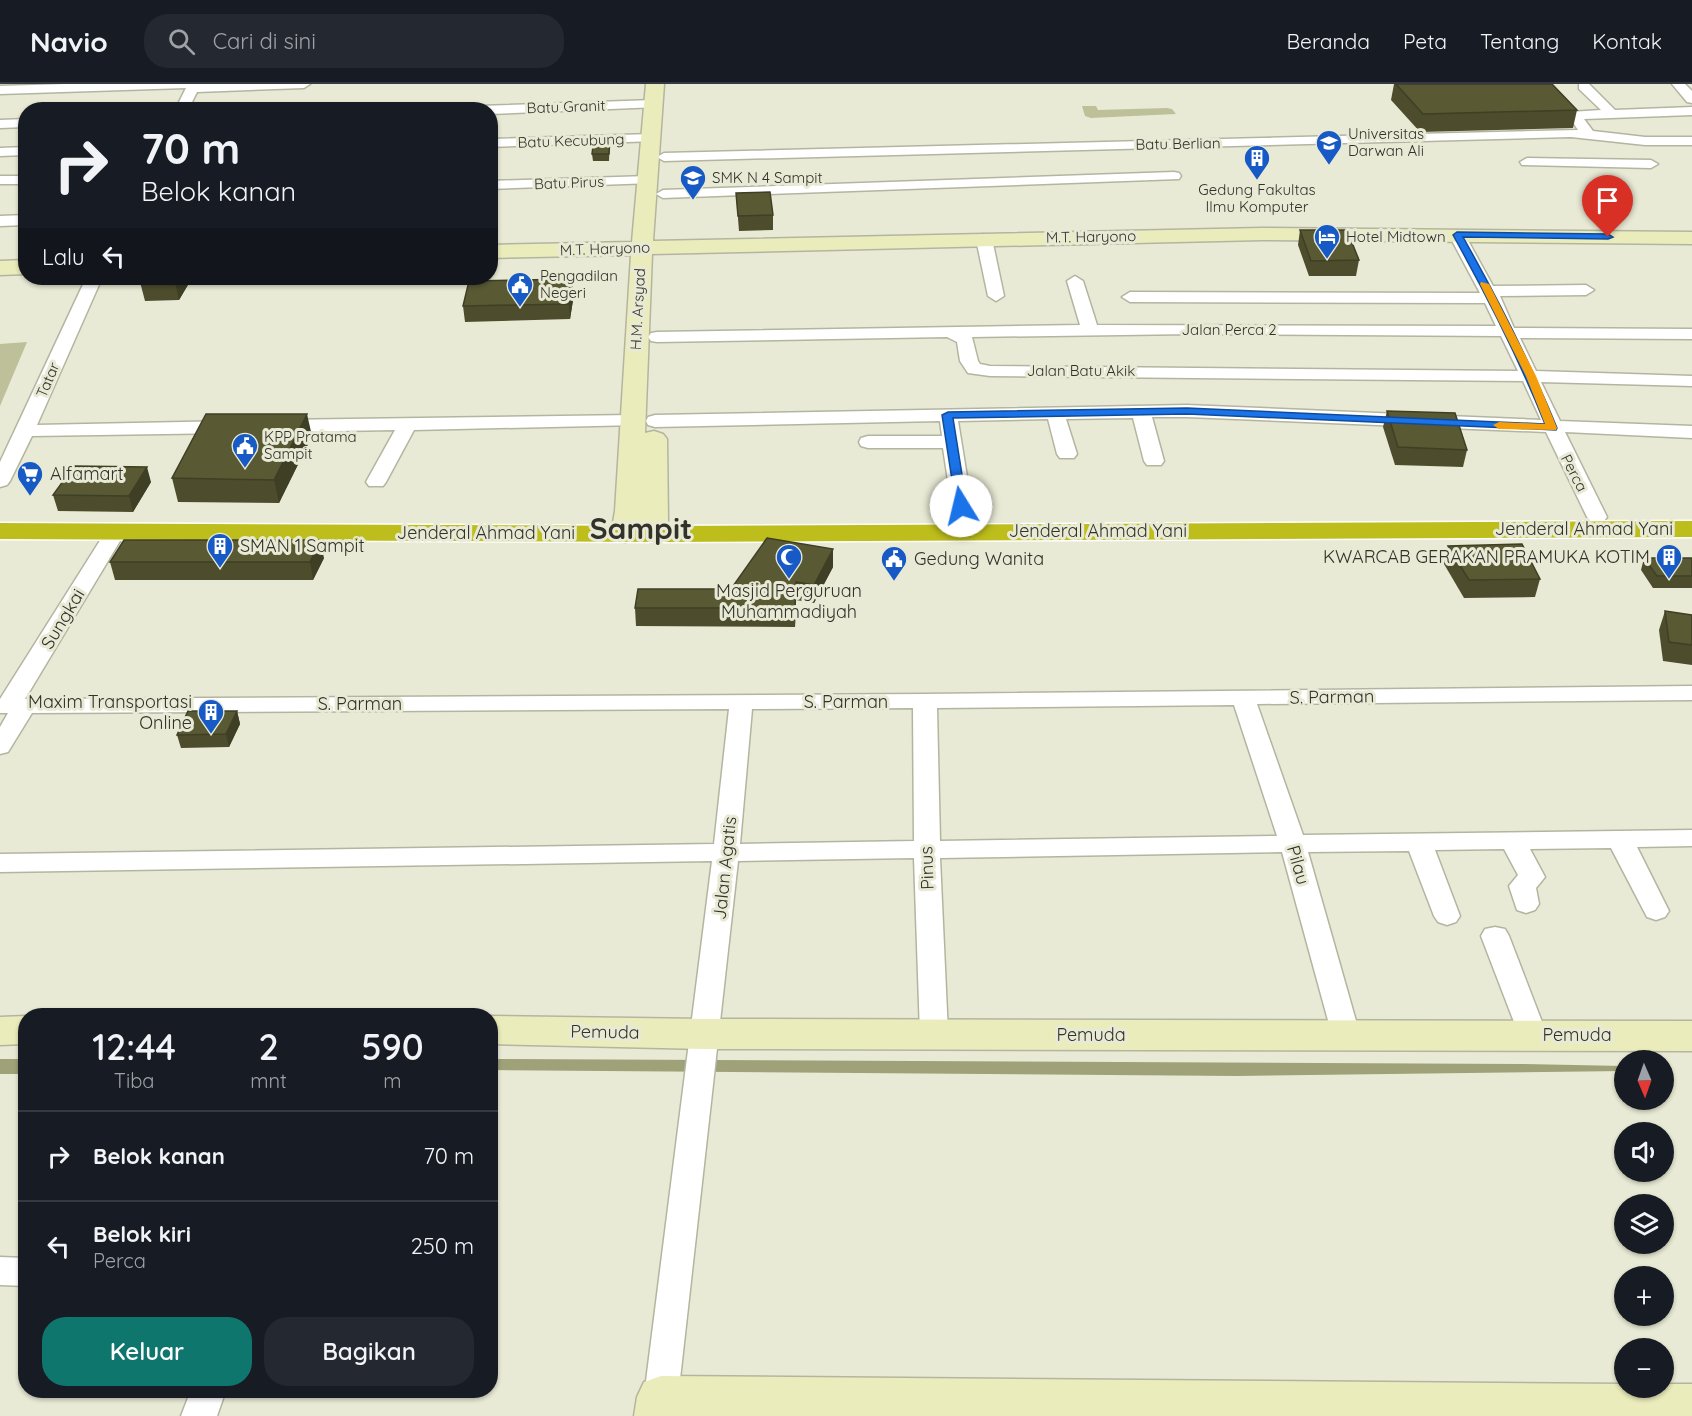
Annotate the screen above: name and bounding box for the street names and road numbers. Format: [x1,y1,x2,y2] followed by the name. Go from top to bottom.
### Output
[526,96,606,117] street label: Batu Granit
[517,129,625,152] street label: Batu Kecubung
[1135,133,1221,154] street label: Batu Berlian
[534,172,604,193] street label: Batu Pirus
[1046,226,1136,247] street label: M.T. Haryono
[559,237,650,260] street label: M.T. Haryono
[626,268,649,350] street label: H.M. Arsyad
[1182,320,1276,339] street label: Jalan Perca 2
[32,359,64,400] street label: Tatar
[1027,361,1135,380] street label: Jalan Batu Akik
[1557,451,1592,495] street label: Perca
[1495,517,1673,540] street label: Jenderal Ahmad Yani
[1009,519,1187,542] street label: Jenderal Ahmad Yani
[397,521,575,544] street label: Jenderal Ahmad Yani
[36,584,90,653] street label: Sungkai
[1290,684,1374,709] street label: S. Parman
[804,690,888,713] street label: S. Parman
[318,692,402,715] street label: S. Parman
[708,815,741,921] street label: Jalan Agatis
[1282,843,1315,887] street label: Pilau
[914,846,939,890] street label: Pinus
[570,1019,640,1044] street label: Pemuda
[1056,1023,1126,1046] street label: Pemuda
[1542,1023,1612,1046] street label: Pemuda

